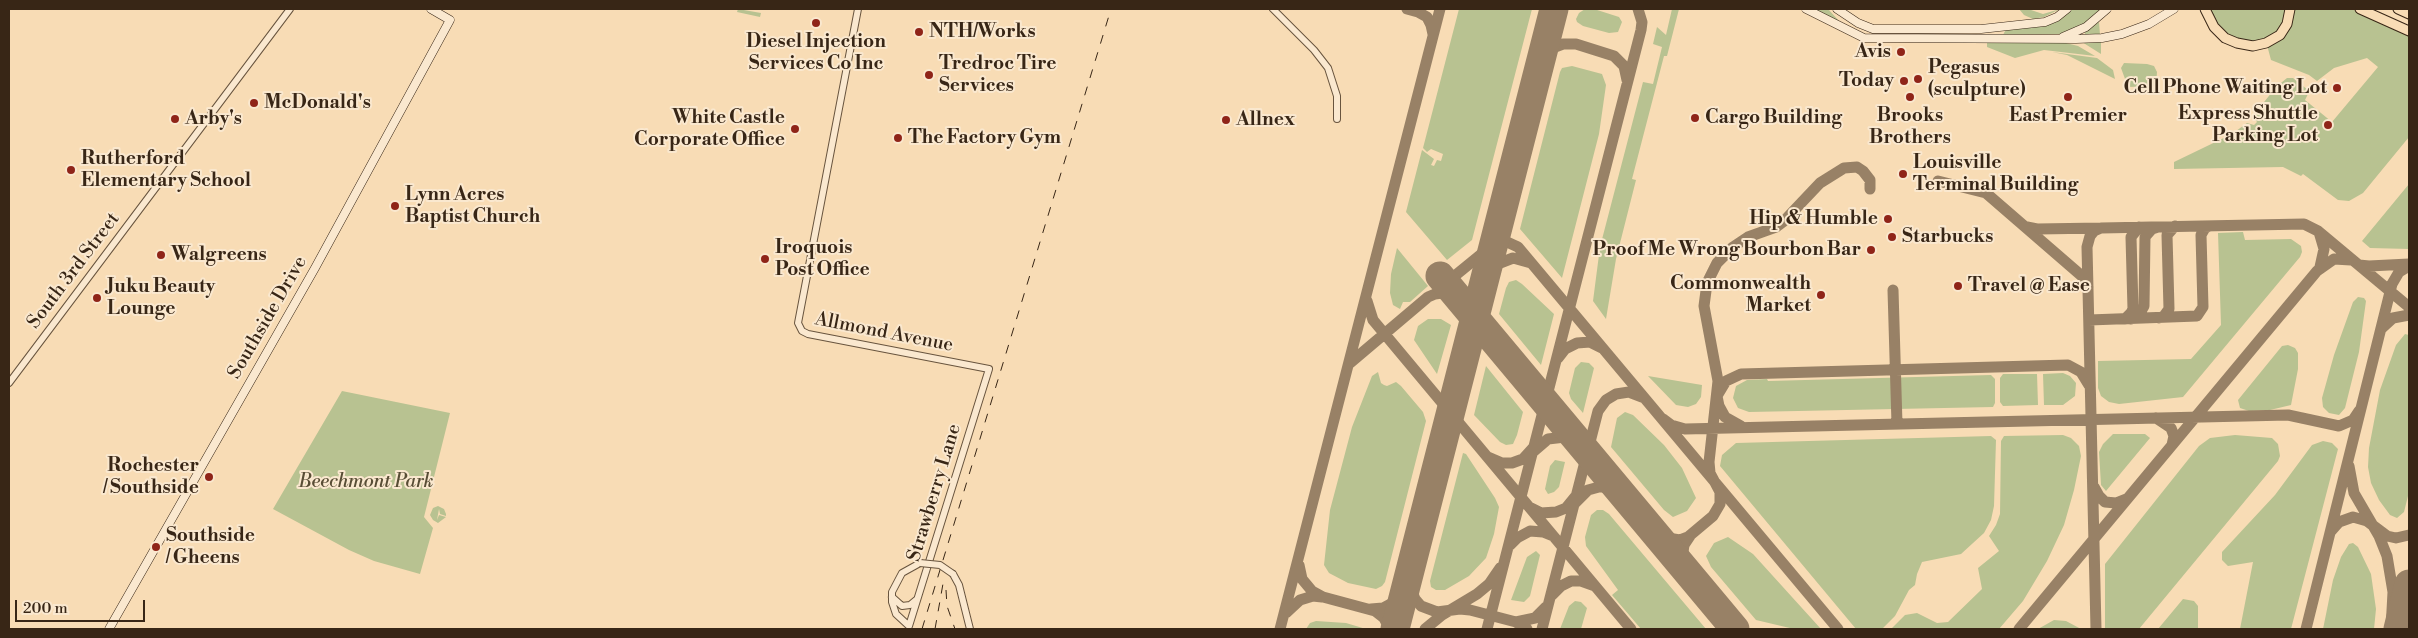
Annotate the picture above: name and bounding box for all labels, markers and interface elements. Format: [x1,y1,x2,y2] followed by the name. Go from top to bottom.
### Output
[810,17,822,29] marker: Diesel Injection Services Co Inc
[929,21,1036,43] place label: NTH/Works
[913,26,925,38] marker: NTH/Works
[746,31,886,75] place label: Diesel Injection Services Co Inc
[1855,41,1891,63] place label: Avis
[1895,46,1907,58] marker: Avis
[939,53,1057,97] place label: Tredroc Tire Services
[1928,57,2026,101] place label: Pegasus (sculpture)
[923,69,935,81] marker: Tredroc Tire Services
[1839,70,1894,92] place label: Today
[1912,73,1924,85] marker: Pegasus (sculpture)
[1898,75,1910,87] marker: Today
[2123,77,2327,99] place label: Cell Phone Waiting Lot
[2331,82,2343,94] marker: Cell Phone Waiting Lot
[1904,91,1916,103] marker: Brooks Brothers
[2062,91,2074,103] marker: East Premier
[264,92,371,114] place label: McDonald's
[248,97,260,109] marker: McDonald's
[2178,103,2318,147] place label: Express Shuttle Parking Lot
[1869,105,1951,149] place label: Brooks Brothers
[2009,105,2127,127] place label: East Premier
[634,107,785,151] place label: White Castle Corporate Office
[1705,107,1842,129] place label: Cargo Building
[185,108,242,130] place label: Arby's
[1236,109,1295,131] place label: Allnex
[1689,112,1701,124] marker: Cargo Building
[169,113,181,125] marker: Arby's
[1220,114,1232,126] marker: Allnex
[2322,119,2334,131] marker: Express Shuttle Parking Lot
[789,123,801,135] marker: White Castle Corporate Office
[908,127,1061,149] place label: The Factory Gym
[892,132,904,144] marker: The Factory Gym
[81,148,251,192] place label: Rutherford Elementary School
[1913,152,2078,196] place label: Louisville Terminal Building
[65,164,77,176] marker: Rutherford Elementary School
[1897,168,1909,180] marker: Louisville Terminal Building
[405,184,540,228] place label: Lynn Acres Baptist Church
[389,200,401,212] marker: Lynn Acres Baptist Church
[23,208,125,334] street label: South 3rd Street
[1749,208,1878,230] place label: Hip & Humble
[1882,213,1894,225] marker: Hip & Humble
[1902,226,1993,248] place label: Starbucks
[1886,231,1898,243] marker: Starbucks
[775,237,870,281] place label: Iroquois Post Office
[1592,239,1861,261] place label: Proof Me Wrong Bourbon Bar
[171,244,267,266] place label: Walgreens
[1865,244,1877,256] marker: Proof Me Wrong Bourbon Bar
[155,249,167,261] marker: Walgreens
[224,253,312,383] street label: Southside Drive
[759,253,771,265] marker: Iroquois Post Office
[1670,273,1811,317] place label: Commonwealth Market
[1968,275,2090,297] place label: Travel @ Ease
[107,276,215,320] place label: Juku Beauty Lounge
[1952,280,1964,292] marker: Travel @ Ease
[1815,289,1827,301] marker: Commonwealth Market
[91,292,103,304] marker: Juku Beauty Lounge
[813,308,955,358] street label: Allmond Avenue
[903,422,967,564] street label: Strawberry Lane
[103,455,199,499] place label: Rochester / Southside
[203,471,215,483] marker: Rochester / Southside
[299,471,433,493] park label: Beechmont Park
[166,525,255,569] place label: Southside / Gheens
[150,541,162,553] marker: Southside / Gheens
[18,590,148,622] scale bar
[23,599,68,618] text: 200 m

